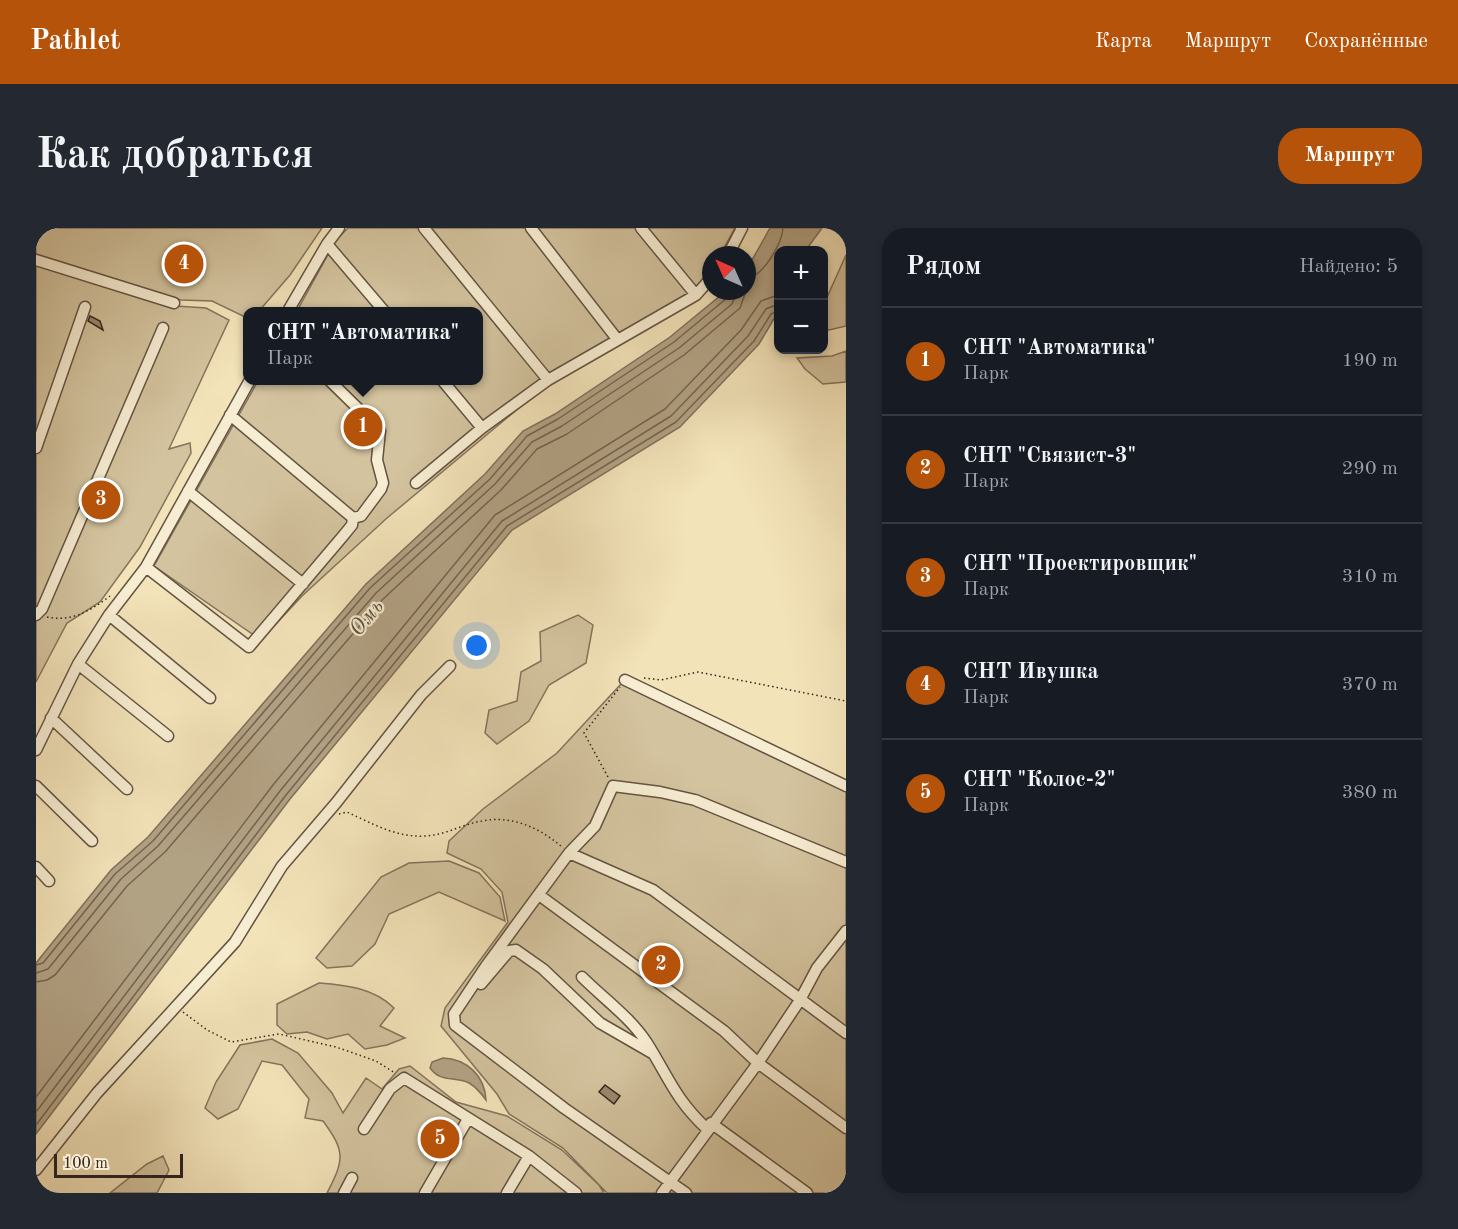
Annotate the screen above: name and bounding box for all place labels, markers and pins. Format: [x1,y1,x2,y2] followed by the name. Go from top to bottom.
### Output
[164,242,204,286] pin: 4
[344,404,382,450] pin: 1
[82,478,120,522] pin: 3
[642,942,680,988] pin: 2
[420,1116,460,1162] pin: 5

